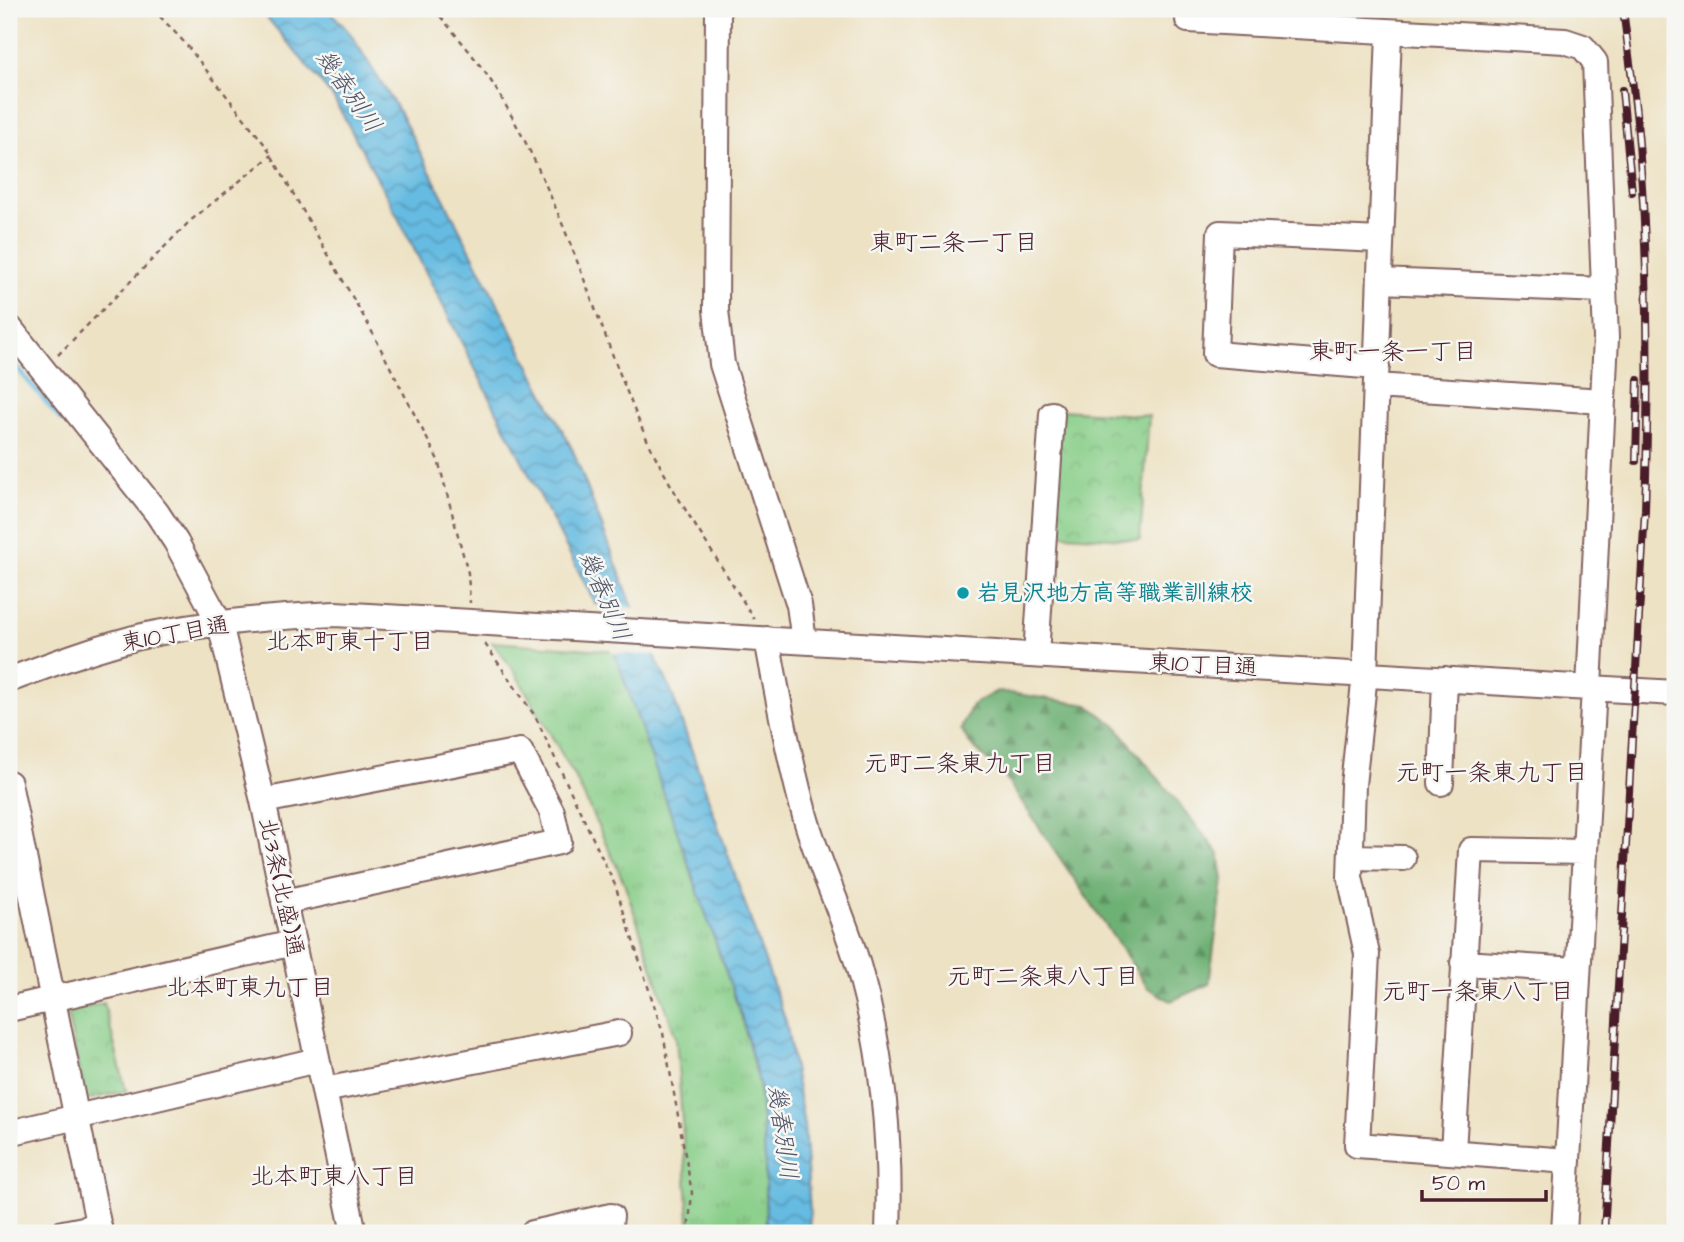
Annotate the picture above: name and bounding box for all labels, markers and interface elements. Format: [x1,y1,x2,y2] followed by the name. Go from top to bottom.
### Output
[307,42,389,140] water label: 幾春別川
[870,226,1038,260] district label: 東町二条一丁目
[1309,335,1477,369] district label: 東町一条一丁目
[570,545,638,647] water label: 幾春別川
[977,577,1253,609] place label: 岩見沢地方高等職業訓練校
[955,585,971,601] marker: 岩見沢地方高等職業訓練校
[118,609,232,659] street label: 東10丁目通
[266,625,434,659] district label: 北本町東十丁目
[1148,646,1258,684] street label: 東10丁目通
[864,747,1056,781] district label: 元町二条東九丁目
[1396,756,1588,790] district label: 元町一条東九丁目
[251,814,311,960] street label: 北3条(北盛)通
[947,960,1139,994] district label: 元町二条東八丁目
[166,971,334,1005] district label: 北本町東九丁目
[1382,975,1574,1009] district label: 元町一条東八丁目
[758,1082,806,1182] water label: 幾春別川
[1422,1158,1546,1202] scale bar
[250,1160,418,1194] district label: 北本町東八丁目
[1432,1169,1486,1198] text: 50 m

